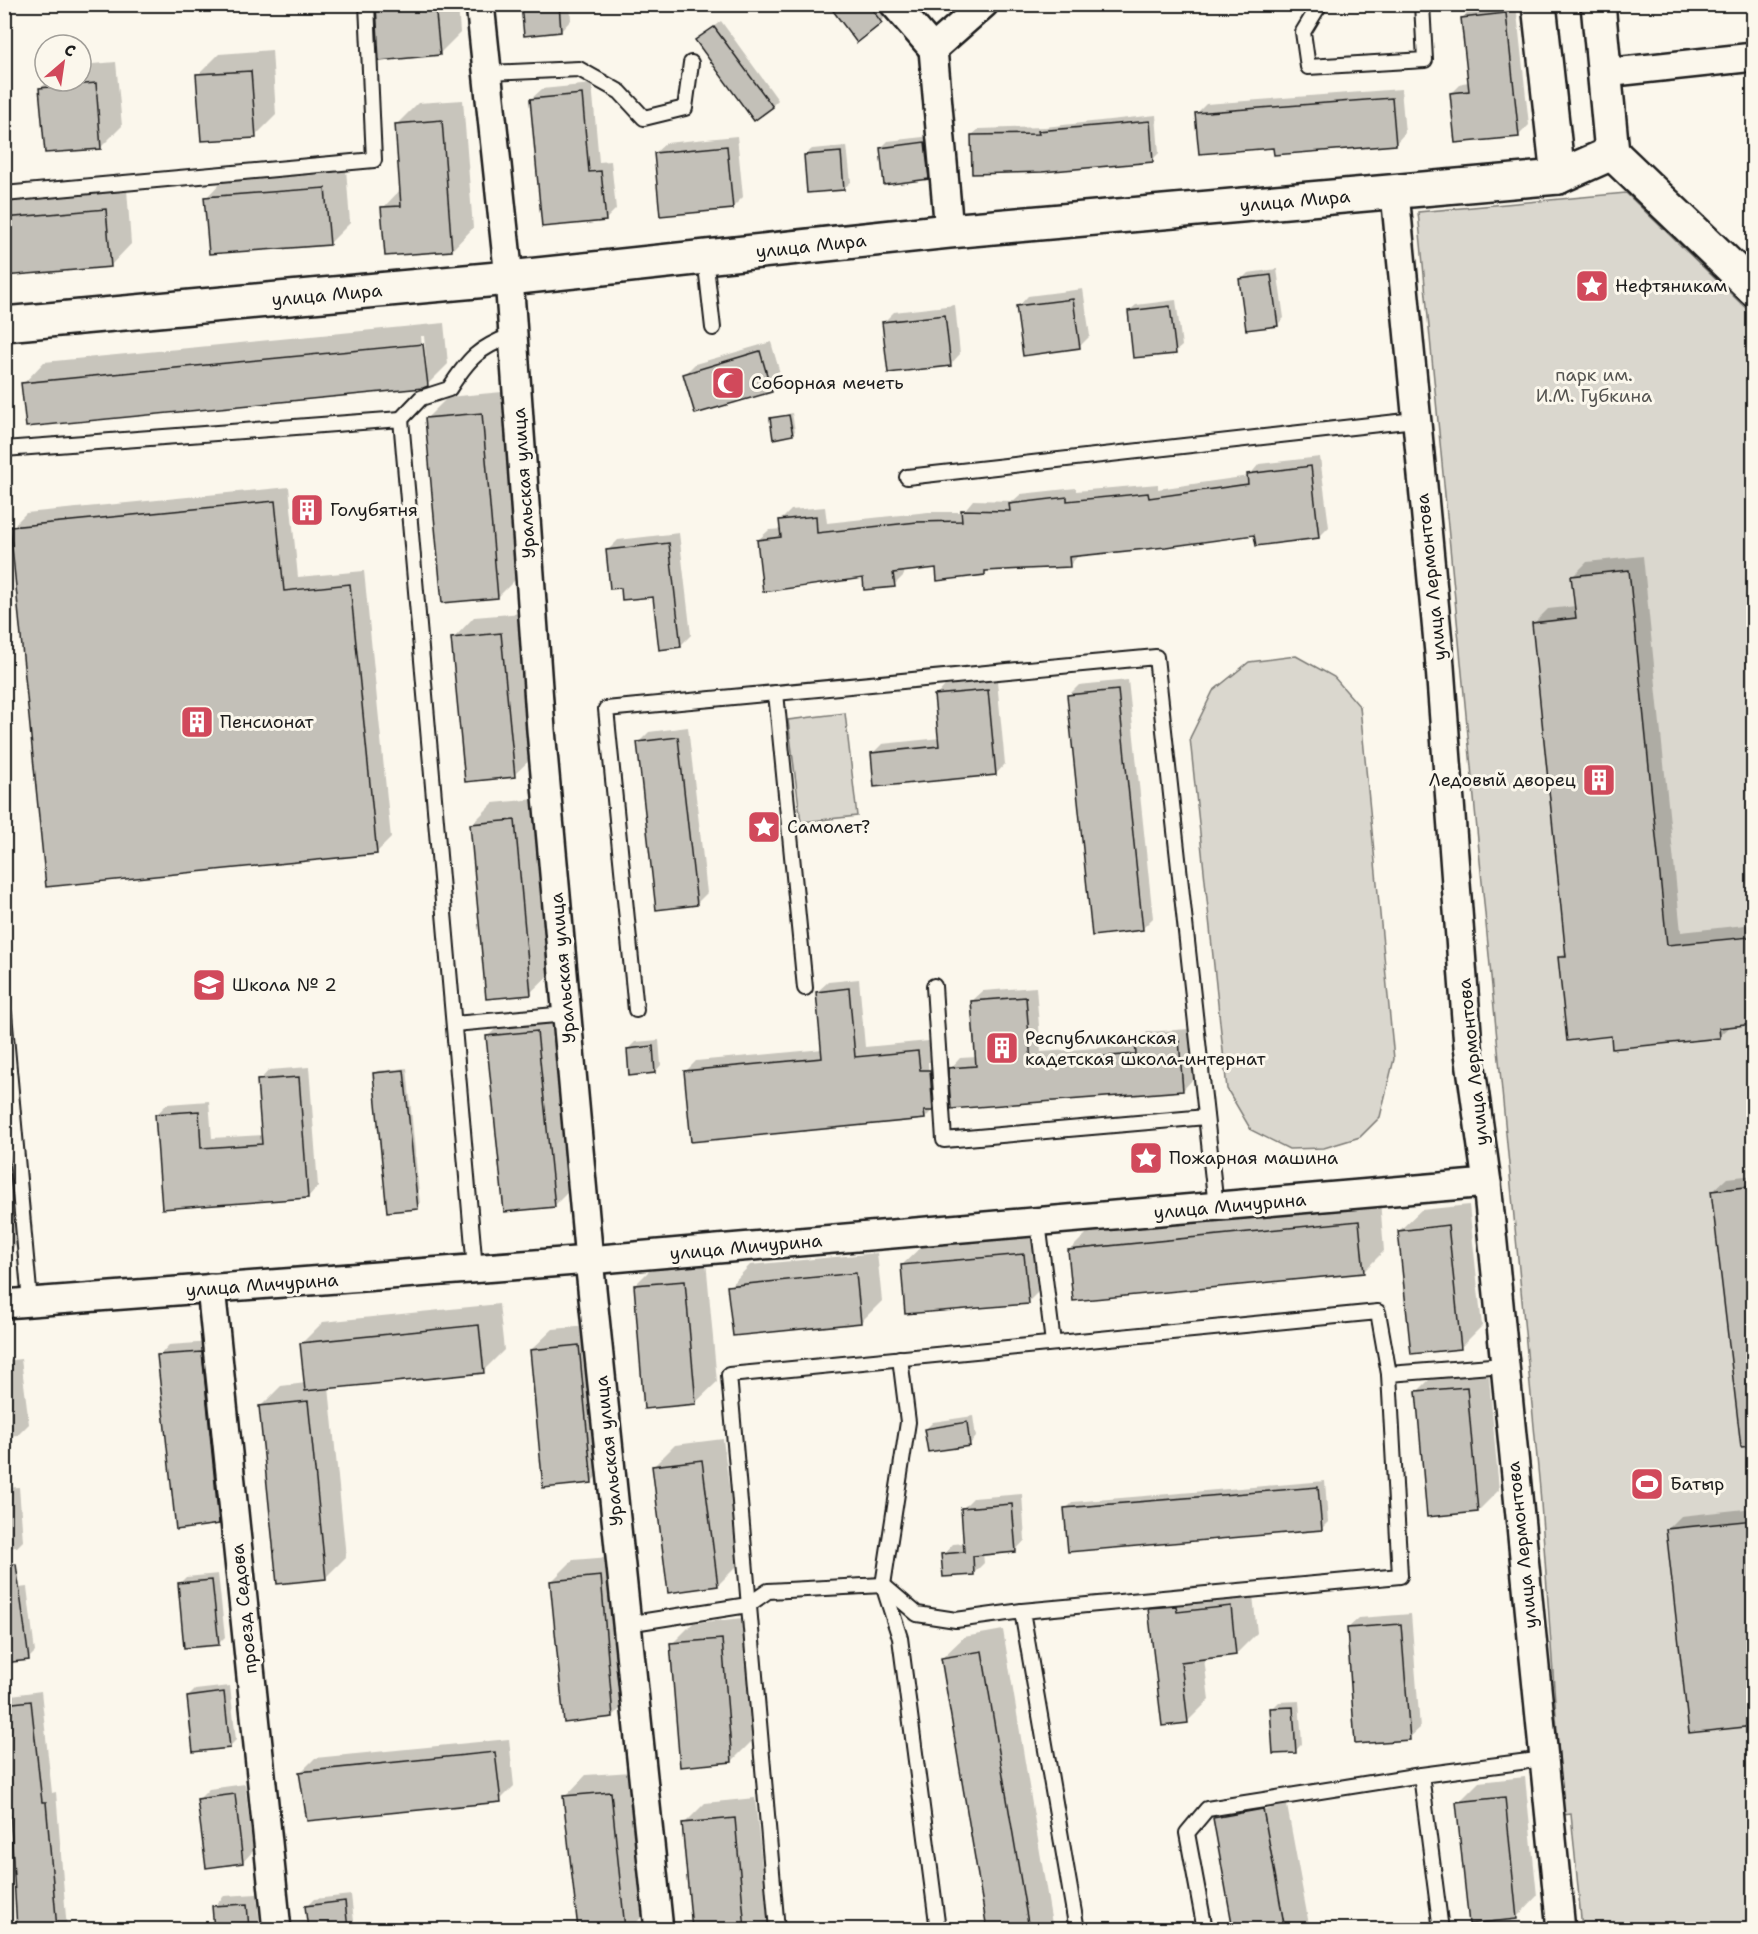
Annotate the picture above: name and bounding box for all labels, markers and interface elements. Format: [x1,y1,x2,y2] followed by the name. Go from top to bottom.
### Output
[33,33,93,93] north arrow
[61,39,80,62] text: С
[1239,184,1351,218] street label: улица Мира
[755,228,867,264] street label: улица Мира
[1574,268,1610,304] place icon: Нефтяникам
[1615,274,1727,298] place label: Нефтяникам
[271,278,383,312] street label: улица Мира
[1536,363,1652,408] park label: парк им. И.М. Губкина
[710,365,746,401] mosque icon: Соборная мечеть
[751,371,904,395] place label: Соборная мечеть
[507,407,541,559] street label: Уральская улица
[289,492,325,528] building icon: Голубятня
[1410,492,1452,662] street label: улица Лермонтова
[330,498,418,522] place label: Голубятня
[179,704,215,740] building icon: Пенсионат
[220,710,315,734] place label: Пенсионат
[1581,762,1617,798] building icon: Ледовый дворец
[1429,768,1576,792] place label: Ледовый дворец
[746,809,782,845] place icon: Самолет?
[787,815,870,839] place label: Самолет?
[544,892,582,1044] street label: Уральская улица
[191,967,227,1003] school or university icon: Школа № 2
[232,973,337,997] place label: Школа № 2
[1452,977,1494,1147] street label: улица Лермонтова
[1025,1026,1266,1071] place label: Республиканская кадетская школа-интернат
[984,1030,1020,1066] building icon: Республиканская кадетская школа-интернат
[1128,1140,1164,1176] place icon: Пожарная машина
[1169,1146,1338,1170] place label: Пожарная машина
[1153,1187,1307,1225] street label: улица Мичурина
[669,1228,823,1266] street label: улица Мичурина
[185,1268,339,1302] street label: улица Мичурина
[589,1375,629,1527] street label: Уральская улица
[1501,1460,1543,1630] street label: улица Лермонтова
[1629,1466,1665,1502] sports icon: Батыр
[1670,1472,1725,1496] place label: Батыр
[225,1543,263,1675] street label: проезд Седова

